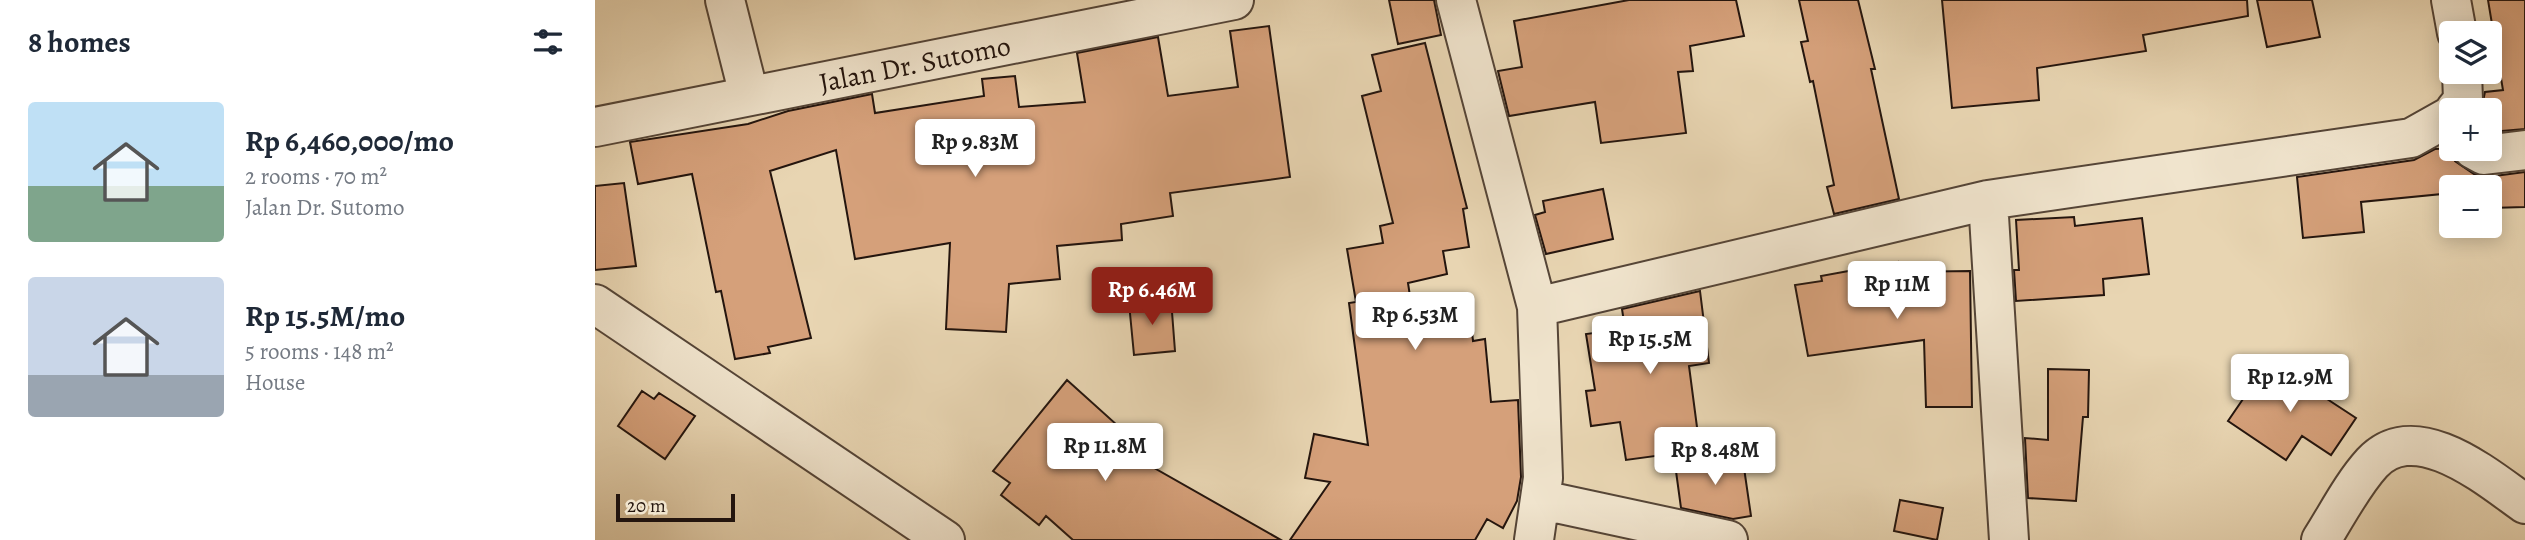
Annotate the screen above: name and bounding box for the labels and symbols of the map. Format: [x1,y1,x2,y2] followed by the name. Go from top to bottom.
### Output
[816,27,1014,102] street label: Jalan Dr. Sutomo
[903,120,1047,179] pin: Rp 9.83M
[1840,262,1954,321] pin: Rp 11M
[1080,268,1224,327] pin: Rp 6.46M
[1343,292,1487,352] pin: Rp 6.53M
[1578,316,1722,376] pin: Rp 15.5M
[2218,354,2362,414] pin: Rp 12.9M
[1033,424,1177,483] pin: Rp 11.8M
[1643,428,1787,487] pin: Rp 8.48M
[616,491,735,523] scale bar

